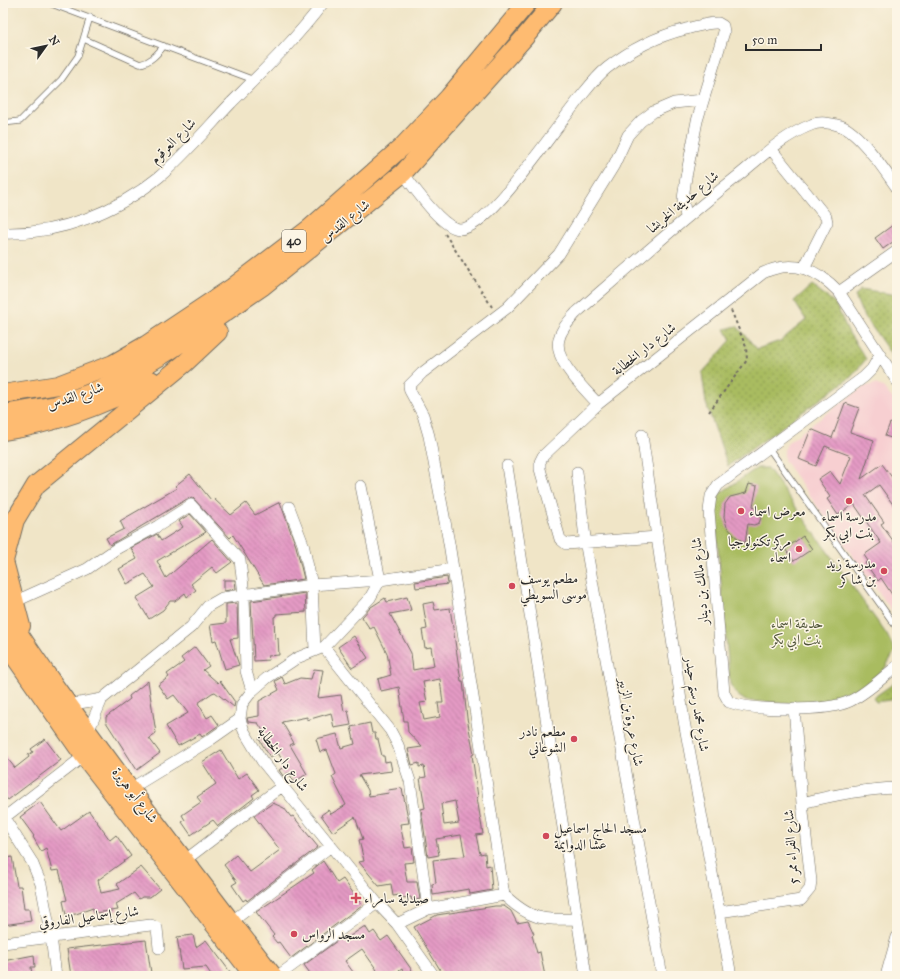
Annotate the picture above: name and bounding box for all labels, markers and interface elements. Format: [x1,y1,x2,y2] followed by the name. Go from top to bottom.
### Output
[26,26,66,66] north arrow
[746,26,821,52] scale bar
[46,33,62,49] text: N
[752,33,777,47] text: 50 m
[146,114,202,170] street label: شارع العرقوم
[644,167,724,239] street label: شارع حديثة الخريشا
[317,196,375,248] street label: شارع القدس
[282,230,306,252] road number: 40
[609,319,681,381] street label: شارع دار الخطابة
[45,378,106,416] street label: شارع القدس
[844,496,854,506] marker: مدرسة اسماء بنت ابي بكر
[749,503,806,520] place label: معرض اسماء
[736,506,746,516] marker: معرض اسماء
[821,508,877,544] place label: مدرسة اسماء بنت ابي بكر
[728,533,791,566] place label: مركز تكنولوجيا اسماء
[688,536,715,628] street label: شارع مالك بن دينار
[794,544,804,554] marker: مركز تكنولوجيا اسماء
[826,555,876,588] place label: مدرسة زيد بن شاكر
[879,566,889,576] marker: مدرسة زيد بن شاكر
[520,570,587,607] place label: مطعم يوسف موسى السويطي
[507,581,517,591] marker: مطعم يوسف موسى السويطي
[770,615,823,651] park label: حديقة اسماء بنت ابي بكر
[676,653,713,754] street label: شارع محمد رستم حيدر
[612,674,647,768] street label: شارع عروة بن الزبير
[251,723,312,797] street label: شارع دار الخطابة
[518,723,566,759] place label: مطعم نادر الشوعاني
[569,734,579,744] marker: مطعم نادر الشوعاني
[106,763,163,828] street label: شارع أبو هريرة
[780,809,805,885] street label: شارع الفراء ممر 5
[554,820,647,853] place label: مسجد الحاج اسماعيل عشا الدوايمة
[541,831,551,841] marker: مسجد الحاج اسماعيل عشا الدوايمة
[364,890,429,908] place label: صيدلية سامراء
[351,893,361,903] marker: صيدلية سامراء
[38,902,140,935] street label: شارع إسماعيل الفاروقي
[302,926,365,943] place label: مسجد الرواس
[289,929,299,939] marker: مسجد الرواس

